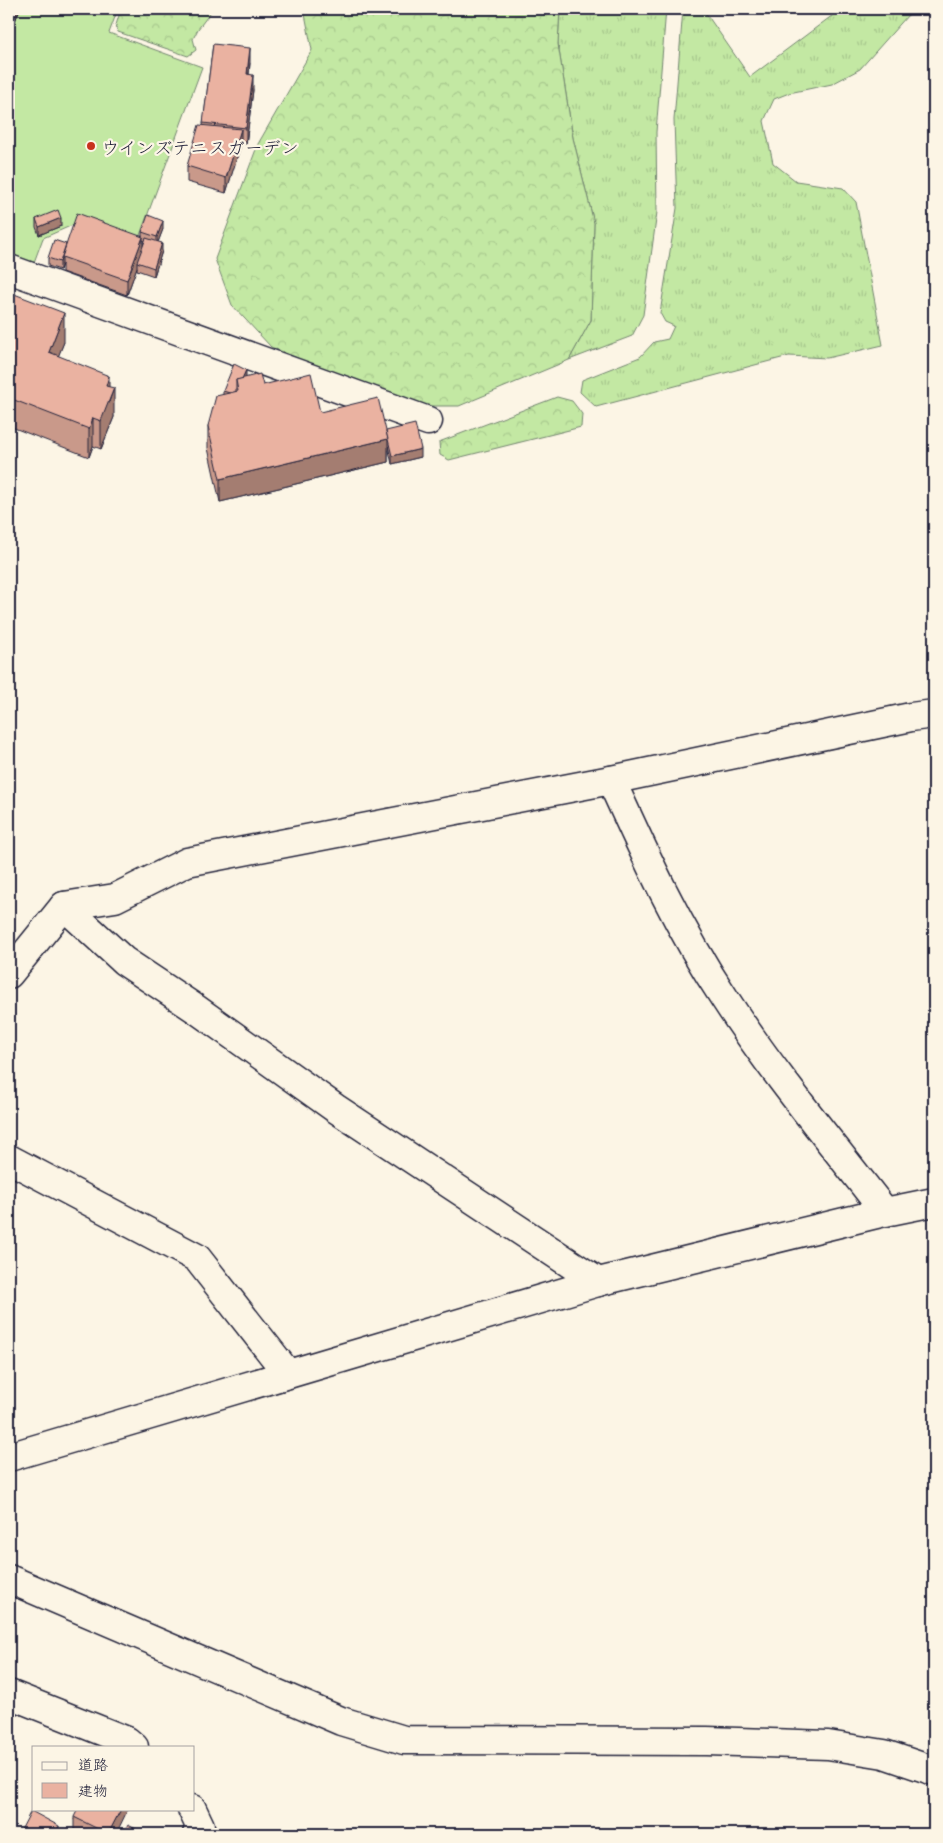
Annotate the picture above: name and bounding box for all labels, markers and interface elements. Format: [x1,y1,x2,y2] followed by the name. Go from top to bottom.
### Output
[101,133,299,160] place label: ウインズテニスガーデン
[85,140,97,152] marker: ウインズテニスガーデン
[32,1746,195,1810] legend
[78,1752,108,1775] text: 道路
[78,1778,108,1801] text: 建物

